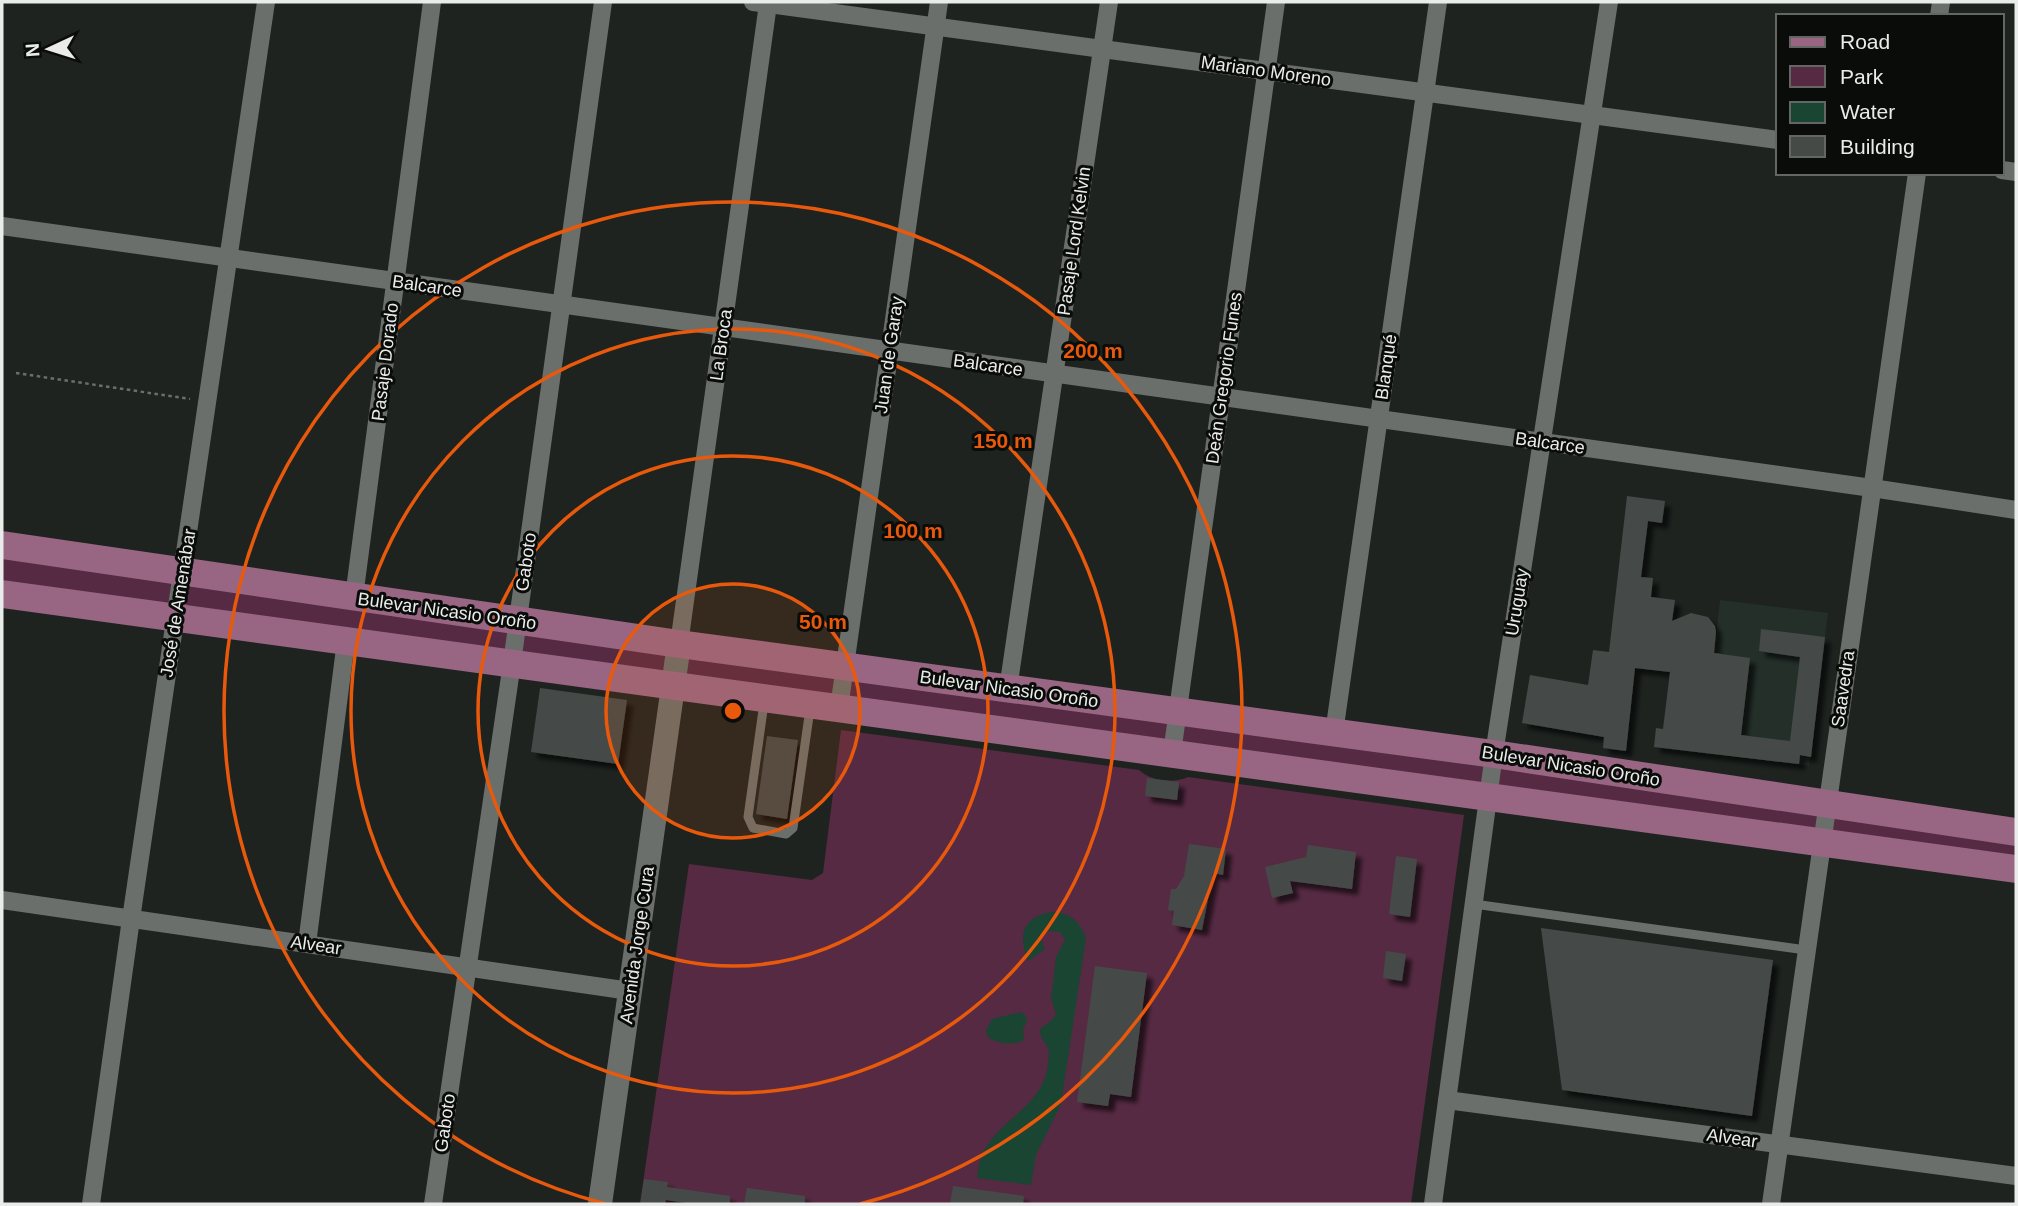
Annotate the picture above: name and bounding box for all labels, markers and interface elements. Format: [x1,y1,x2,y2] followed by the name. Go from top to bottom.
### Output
[14,14,84,84] north arrow
[1776,14,2004,175] legend
[1840,30,1890,53] text: Road
[22,43,43,58] text: N
[1200,52,1332,90] street label: Mariano Moreno
[1840,65,1884,88] text: Park
[1840,100,1895,123] text: Water
[1840,135,1915,158] text: Building
[1054,165,1094,317] street label: Pasaje Lord Kelvin
[391,271,463,301] street label: Balcarce
[1202,291,1246,465] street label: Deán Gregorio Funes
[871,295,907,415] street label: Juan de Garay
[368,302,402,422] street label: Pasaje Dorado
[706,307,736,382] street label: La Broca
[1372,333,1400,401] street label: Blanqué
[1063,339,1123,362] text: 200 m
[952,350,1024,380] street label: Balcarce
[1514,428,1586,458] street label: Balcarce
[973,429,1033,452] text: 150 m
[883,519,943,542] text: 100 m
[156,527,200,679] street label: José de Amenábar
[512,531,540,593] street label: Gaboto
[1502,567,1532,637] street label: Uruguay
[356,589,538,633] street label: Bulevar Nicasio Oroño
[799,610,847,633] text: 50 m
[1828,648,1858,729] street label: Saavedra
[918,667,1100,711] street label: Bulevar Nicasio Oroño
[721,699,745,723] centre of rings
[1480,742,1662,790] street label: Bulevar Nicasio Oroño
[616,864,658,1025] street label: Avenida Jorge Cura
[289,932,343,958] street label: Alvear
[431,1092,459,1154] street label: Gaboto
[1705,1125,1759,1151] street label: Alvear

